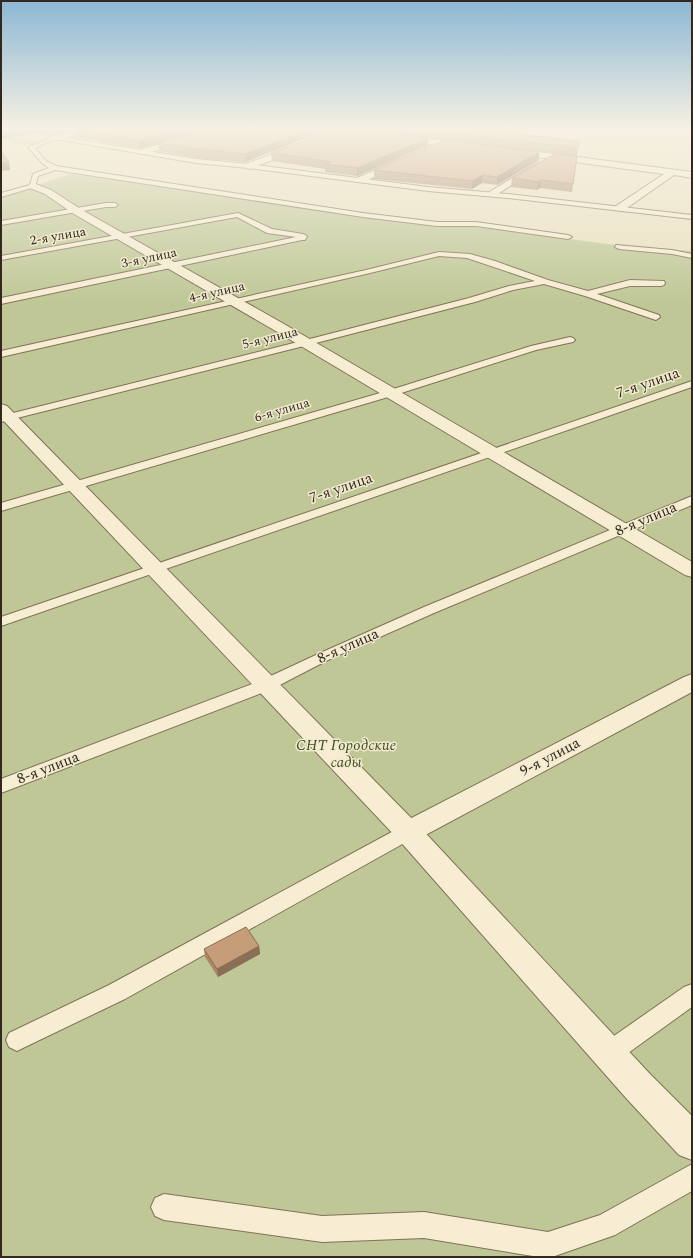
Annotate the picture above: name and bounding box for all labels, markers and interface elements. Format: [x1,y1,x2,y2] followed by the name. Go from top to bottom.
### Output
[28,221,88,251] street label: 2-я улица
[119,242,179,274] street label: 3-я улица
[187,276,247,308] street label: 4-я улица
[240,321,301,355] street label: 5-я улица
[613,361,683,405] street label: 7-я улица
[252,392,313,427] street label: 6-я улица
[306,466,376,510] street label: 7-я улица
[611,495,681,542] street label: 8-я улица
[313,622,383,670] street label: 8-я улица
[516,731,585,782] street label: 9-я улица
[296,734,396,774] park label: СНТ Городские сады
[13,745,83,790] street label: 8-я улица

